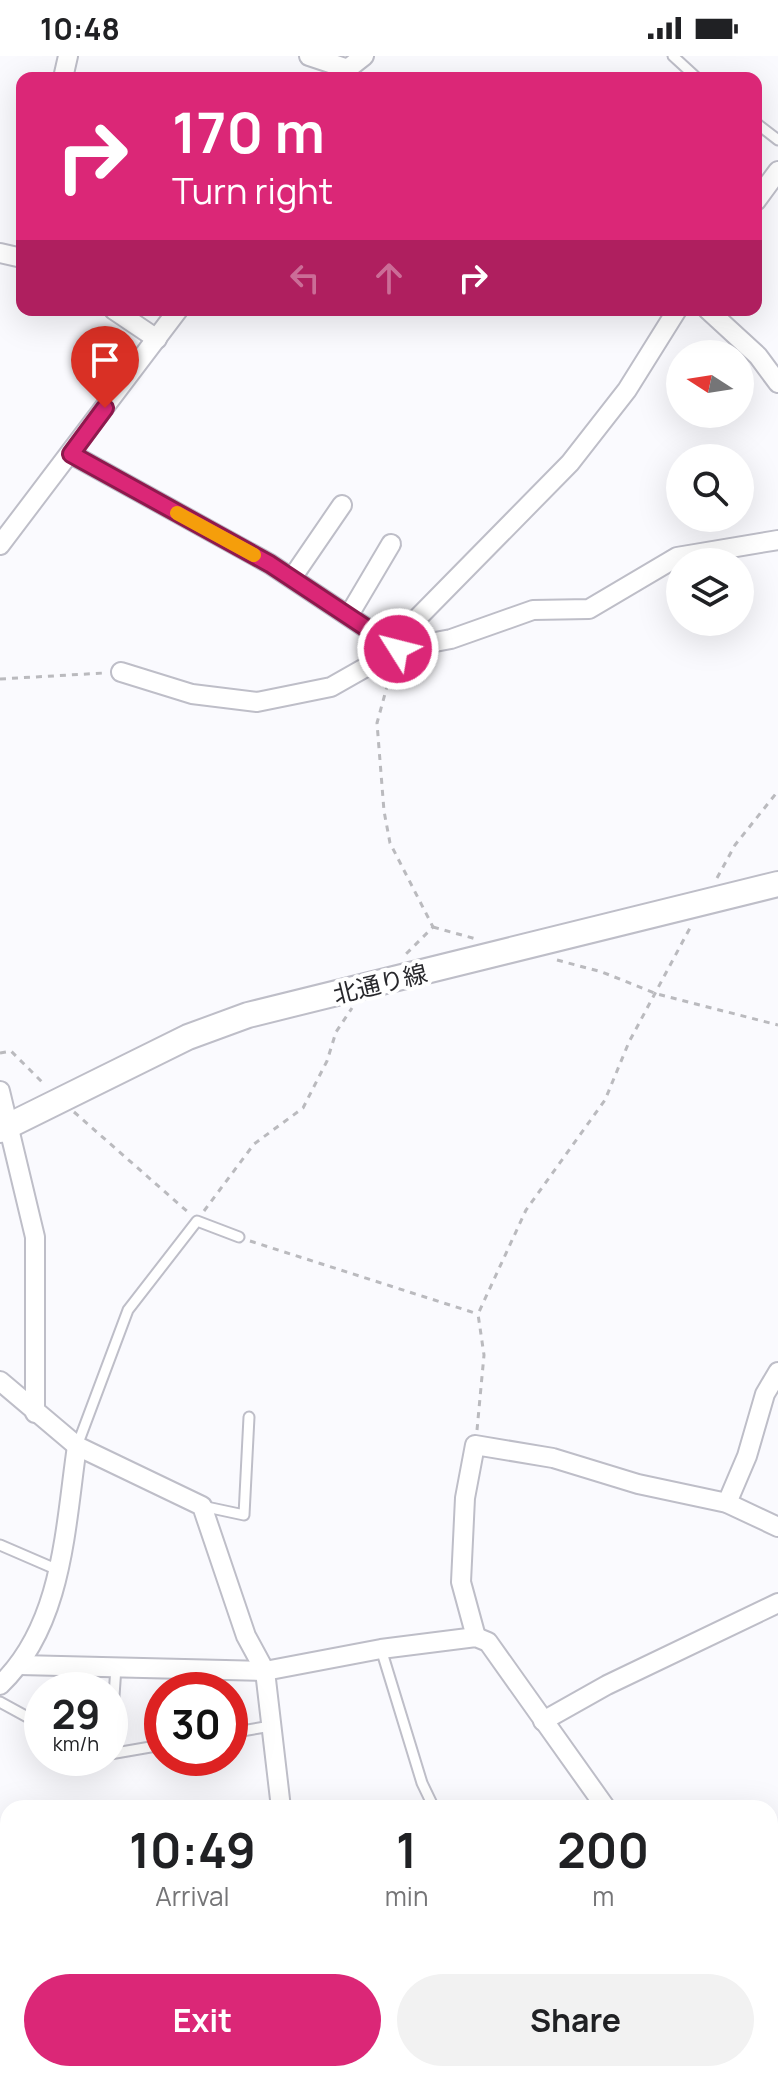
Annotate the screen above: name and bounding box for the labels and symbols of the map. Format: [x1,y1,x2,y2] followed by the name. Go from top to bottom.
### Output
[71,326,139,408] pin
[666,340,754,428] north arrow
[356,607,440,691] position arrow
[329,955,431,1011] street label: 北通り線
[144,1672,248,1776] speed limit sign: 30

